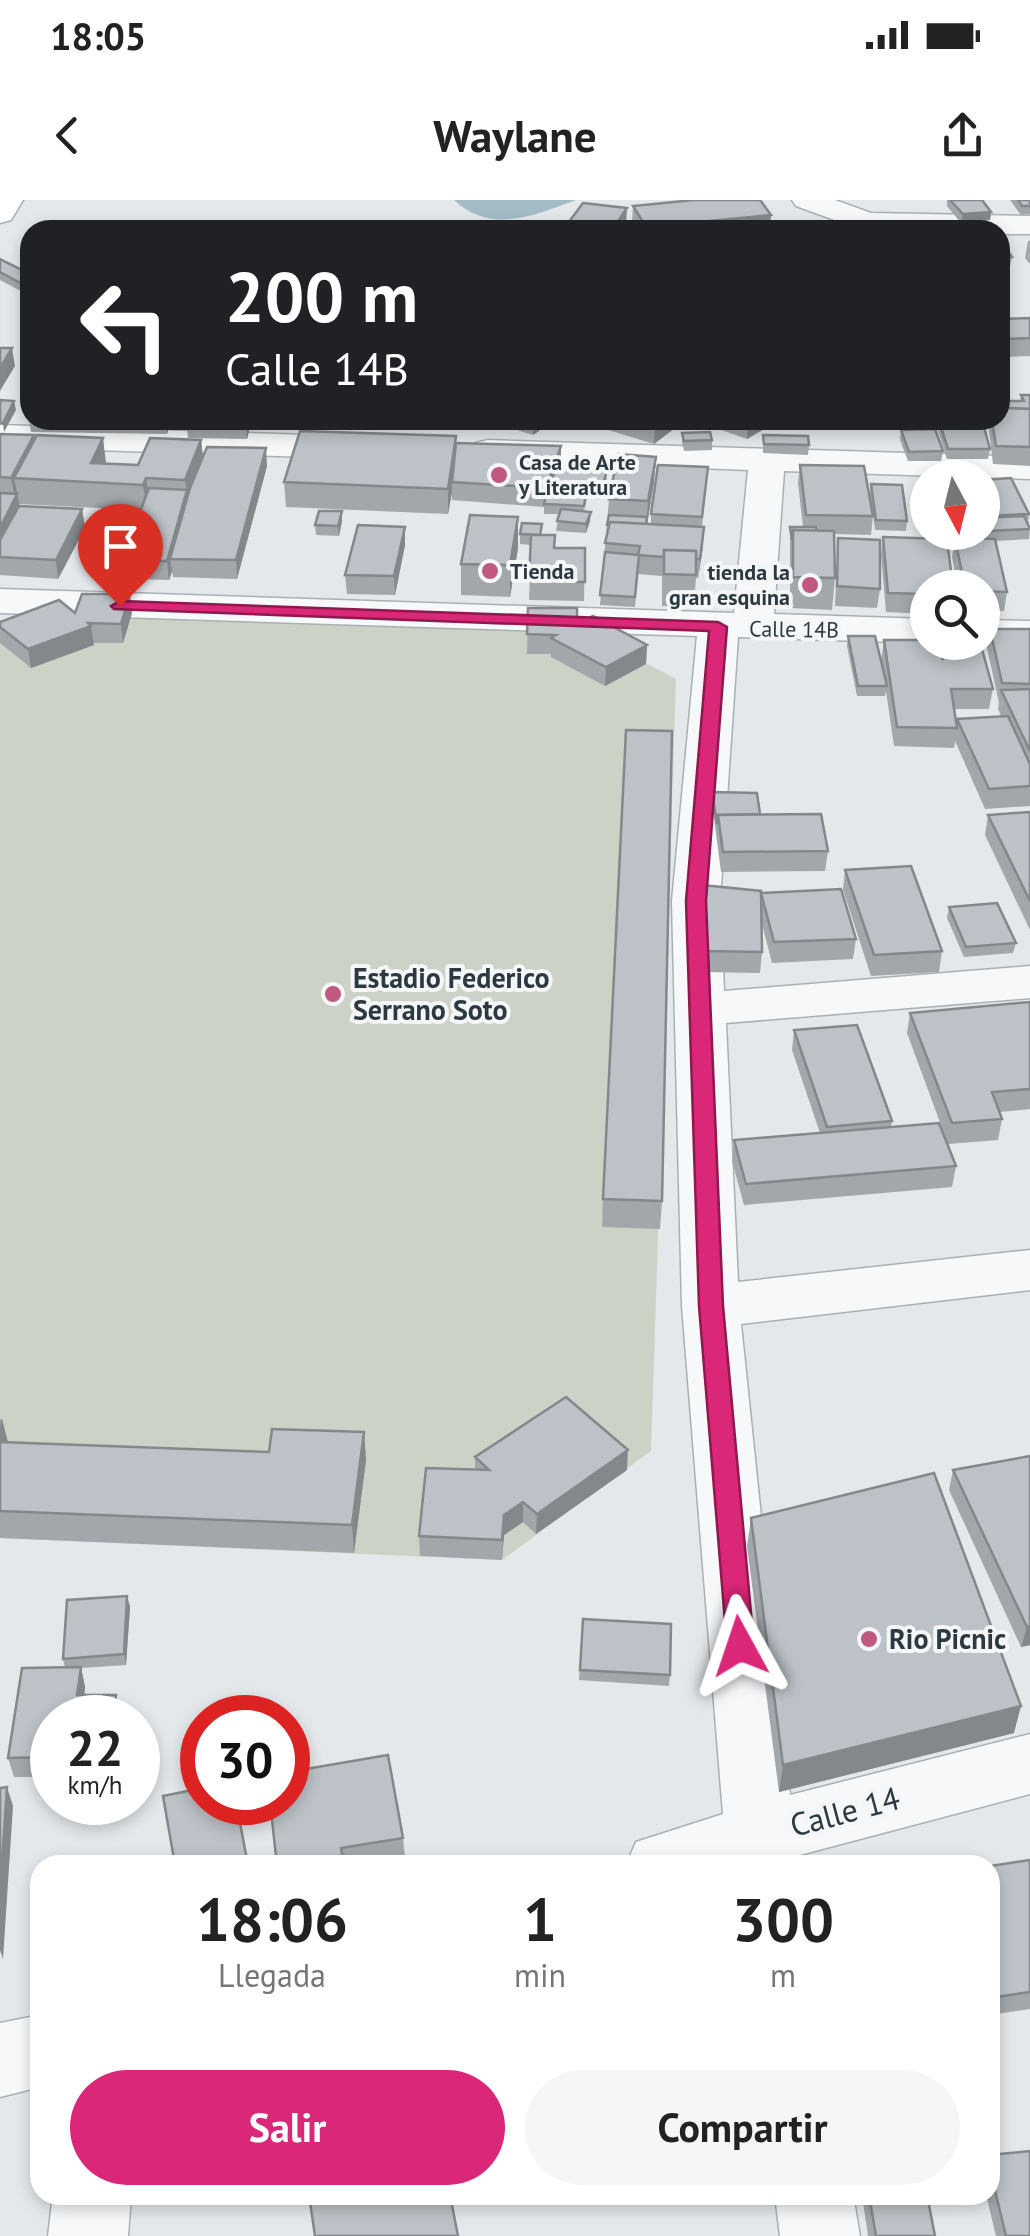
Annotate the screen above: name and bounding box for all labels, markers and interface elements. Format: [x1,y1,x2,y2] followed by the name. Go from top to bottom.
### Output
[50,11,146,60] text: 18:05
[433,106,597,164] text: Waylane
[40,108,95,163] icon: back
[935,108,990,163] icon: share
[225,251,418,341] text: 200 m
[60,260,190,390] icon: left
[225,339,409,397] text: Calle 14B
[518,448,636,501] place label: Casa de Arte y Literatura
[910,460,1000,550] north arrow
[910,460,1000,660] map controls
[488,464,510,486] marker: Casa de Arte y Literatura
[78,504,163,607] pin
[93,519,148,574] icon: arrive
[510,557,574,585] place label: Tienda
[669,558,790,611] place label: tienda la gran esquina
[479,560,501,582] marker: Tienda
[910,570,1000,660] button: search
[799,574,821,596] marker: tienda la gran esquina
[749,614,839,644] street label: Calle 14B
[353,959,550,1028] place label: Estadio Federico Serrano Soto
[322,983,344,1005] marker: Estadio Federico Serrano Soto
[688,1594,792,1698] position arrow
[889,1620,1006,1657] place label: Rio Picnic
[858,1628,880,1650] marker: Rio Picnic
[180,1695,310,1825] speed limit sign: 30
[67,1715,123,1780] text: 22
[68,1769,122,1801] text: km/h
[785,1776,904,1846] street label: Calle 14
[196,1880,348,1958] text: 18:06
[523,1880,557,1958] text: 1
[732,1880,834,1958] text: 300
[218,1954,326,1996] text: Llegada
[514,1954,566,1996] text: min
[770,1954,796,1996] text: m
[70,2070,505,2185] button: Salir
[525,2070,960,2185] button: Compartir

